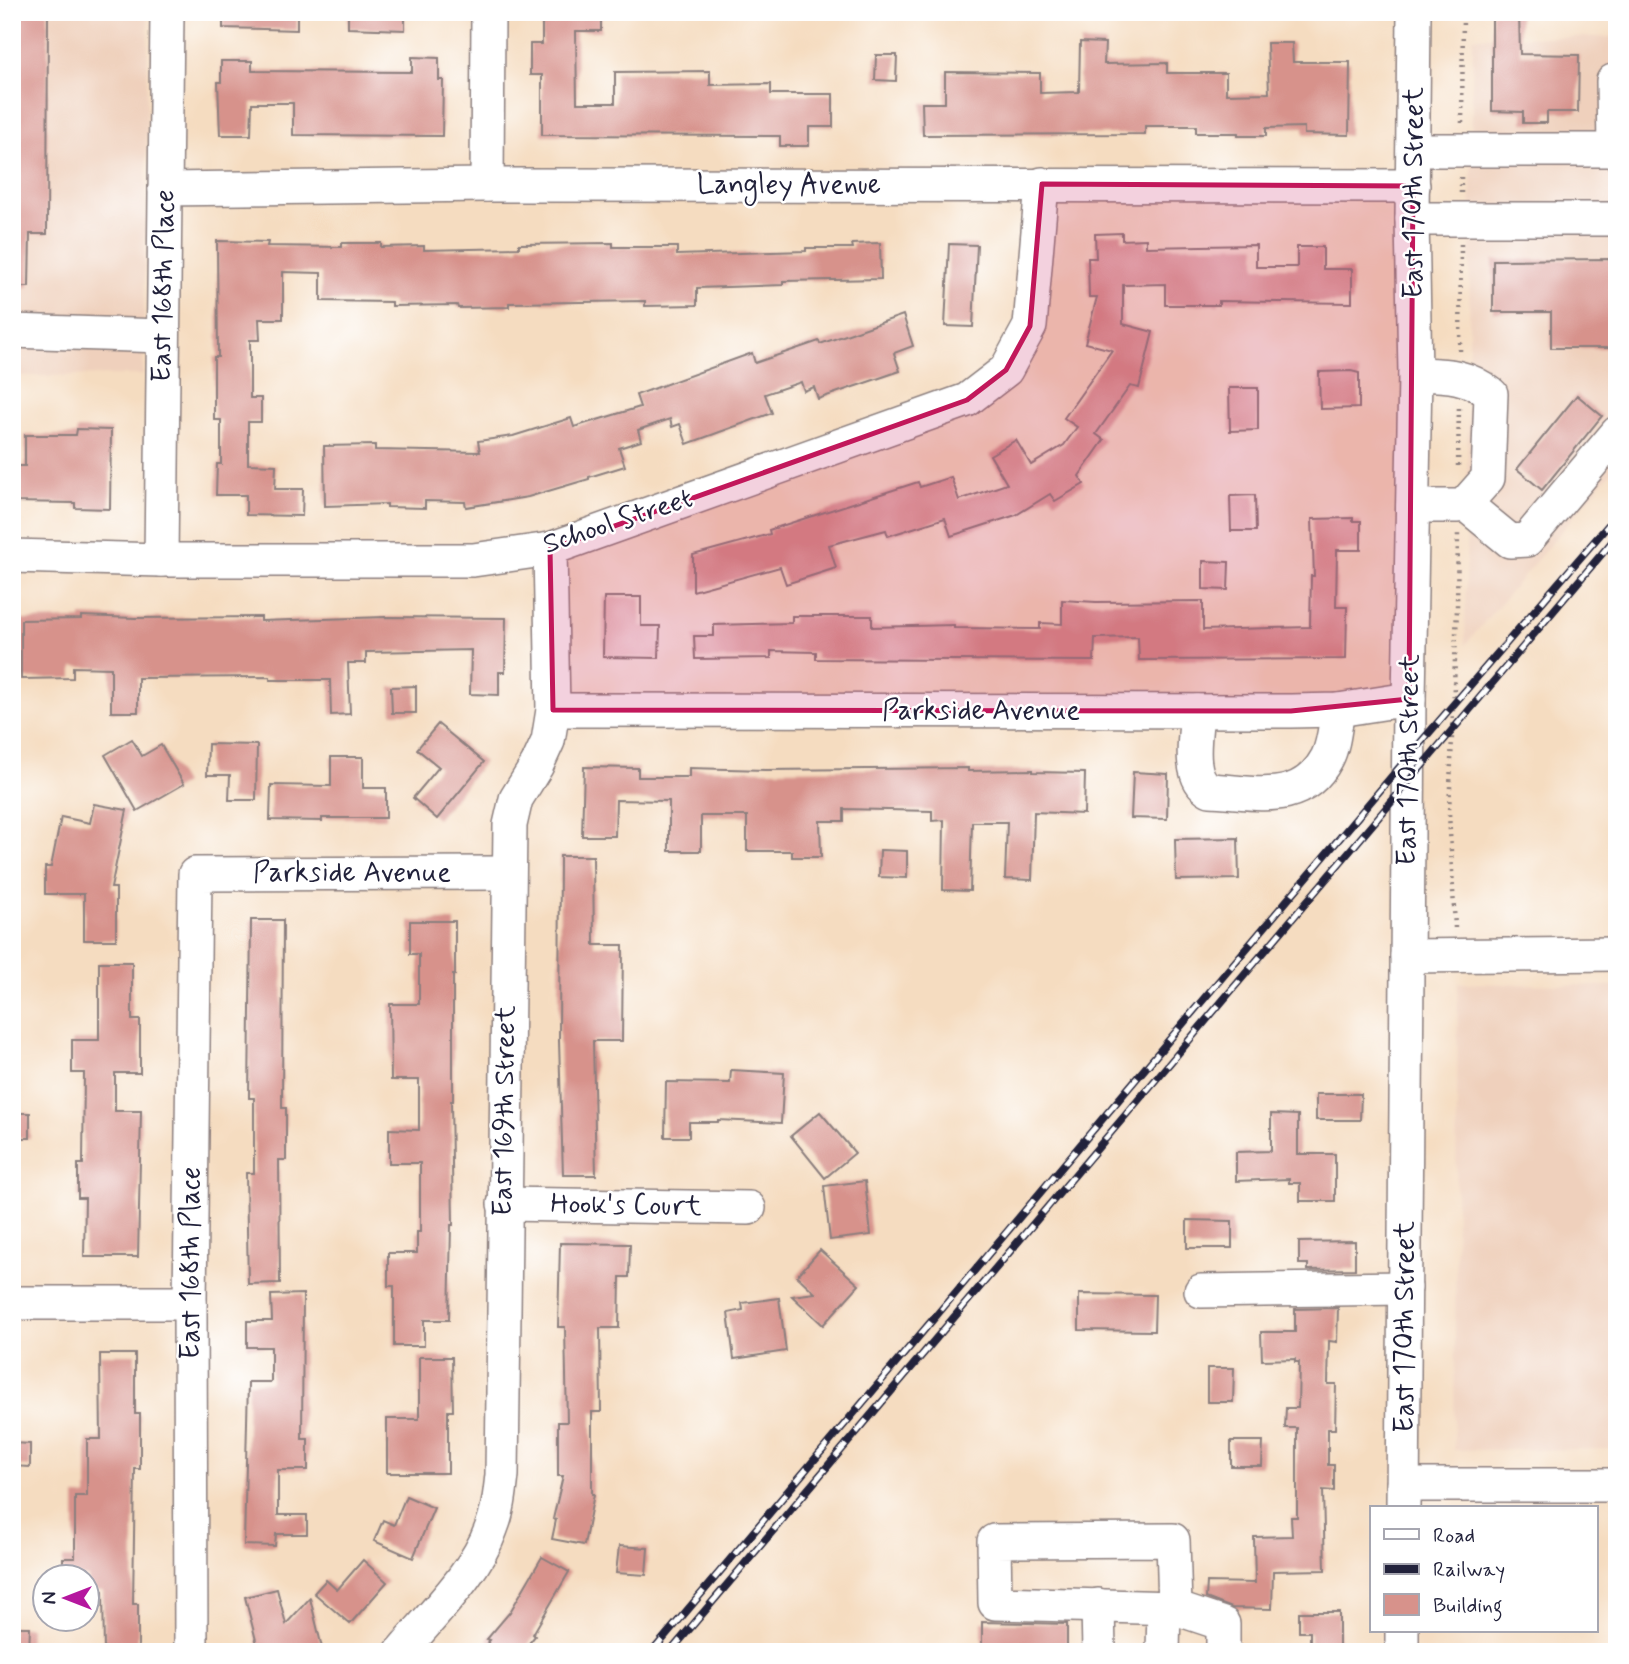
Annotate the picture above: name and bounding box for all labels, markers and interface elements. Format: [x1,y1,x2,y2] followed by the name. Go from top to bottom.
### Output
[1396,87,1433,299] street label: East 170th Street
[697,167,881,206] street label: Langley Avenue
[144,189,184,383] street label: East 168th Place
[538,480,698,564] street label: School Street
[1389,653,1429,866] street label: East 170th Street
[882,693,1080,730] street label: Parkside Avenue
[253,855,451,892] street label: Parkside Avenue
[485,1005,525,1217] street label: East 169th Street
[173,1167,210,1359] street label: East 168th Place
[550,1186,702,1226] street label: Hook's Court
[1387,1221,1424,1433] street label: East 170th Street
[1370,1506,1598,1632] legend
[1433,1522,1475,1550] text: Road
[1433,1556,1505,1584] text: Railway
[32,1562,102,1632] north arrow
[38,1592,63,1604] text: N
[1433,1592,1503,1622] text: Building

